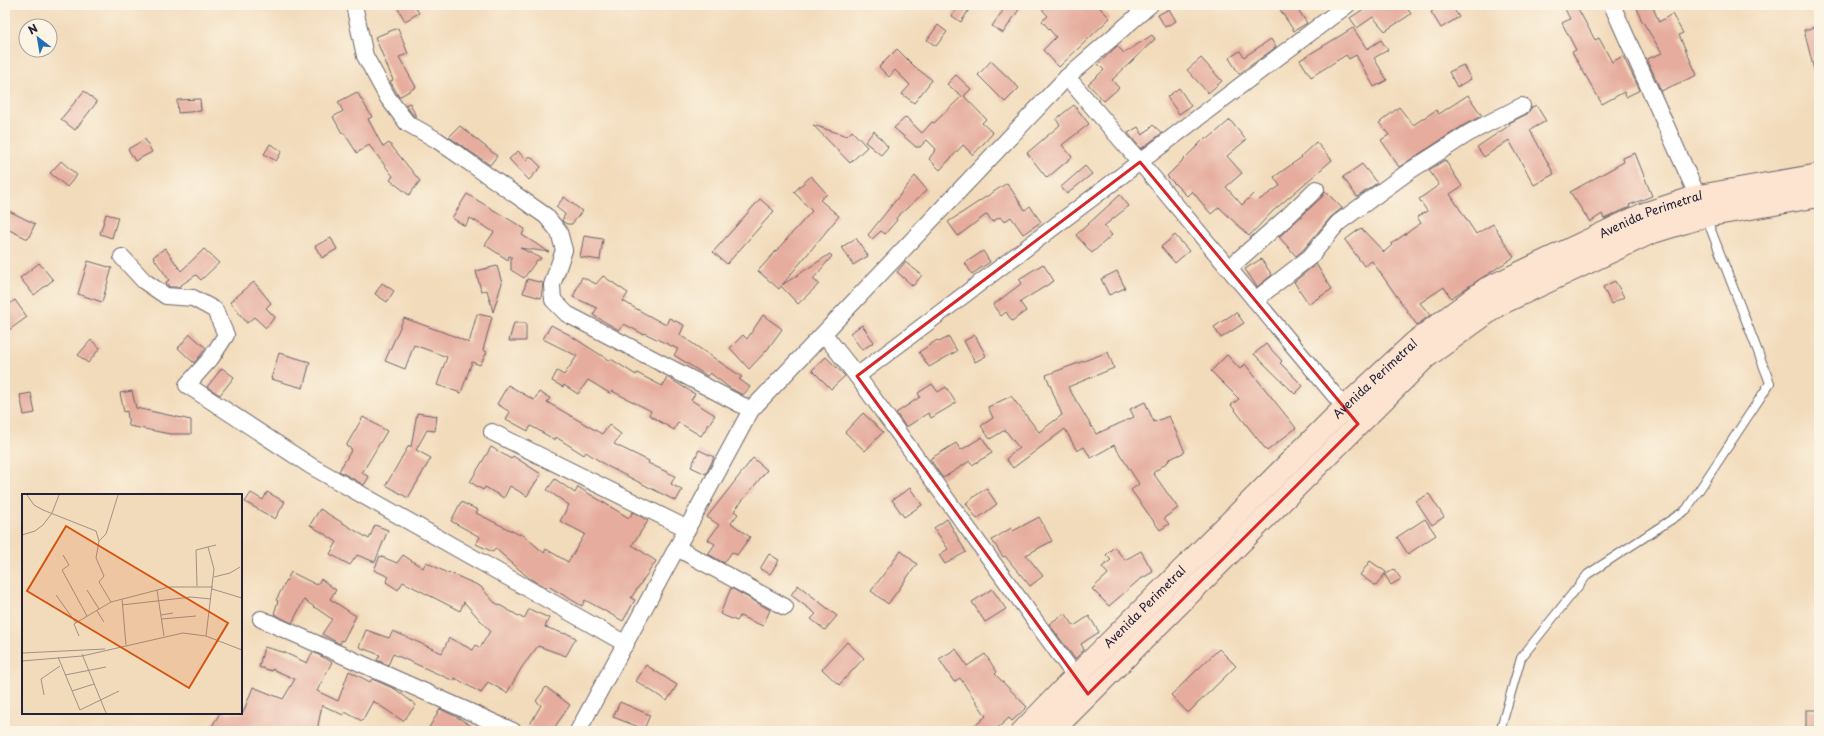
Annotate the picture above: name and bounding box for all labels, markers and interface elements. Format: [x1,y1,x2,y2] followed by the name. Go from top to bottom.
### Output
[18,18,58,58] north arrow
[24,19,41,39] text: N
[1596,186,1704,242] street label: Avenida Perimetral
[1328,334,1421,422] street label: Avenida Perimetral
[22,494,242,714] inset map
[1099,561,1190,651] street label: Avenida Perimetral

